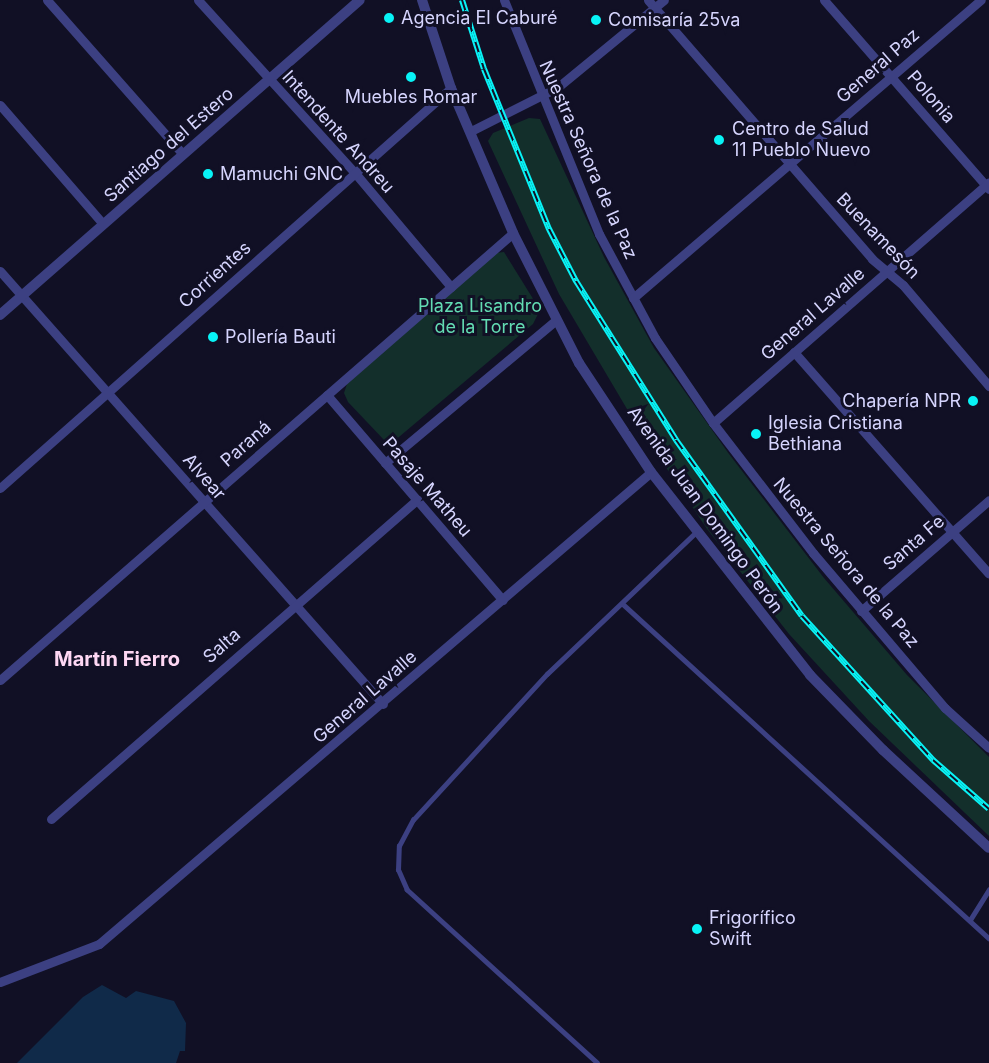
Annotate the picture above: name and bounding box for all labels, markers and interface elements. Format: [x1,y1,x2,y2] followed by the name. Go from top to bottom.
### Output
[401,7,558,29] place label: Agencia El Caburé
[608,9,740,31] place label: Comisaría 25va
[382,11,396,25] marker: Agencia El Caburé
[589,13,603,27] marker: Comisaría 25va
[832,24,924,108] street label: General Paz
[534,57,642,263] street label: Nuestra Señora de la Paz
[277,66,399,198] street label: Intendente Andreu
[902,66,960,128] street label: Polonia
[404,70,418,84] marker: Muebles Romar
[100,83,238,207] street label: Santiago del Estero
[345,86,477,108] place label: Muebles Romar
[732,119,870,162] place label: Centro de Salud 11 Pueblo Nuevo
[710,131,728,149] marker: Centro de Salud 11 Pueblo Nuevo
[220,163,343,185] place label: Mamuchi GNC
[201,167,215,181] marker: Mamuchi GNC
[832,189,924,283] street label: Buenamesón
[175,237,255,313] street label: Corrientes
[757,263,869,365] street label: General Lavalle
[418,296,542,338] park label: Plaza Lisandro de la Torre
[225,326,336,348] place label: Pollería Bauti
[206,330,220,344] marker: Pollería Bauti
[842,390,961,412] place label: Chapería NPR
[966,394,980,408] marker: Chapería NPR
[623,402,787,618] street label: Avenida Juan Domingo Perón
[768,413,903,456] place label: Iglesia Cristiana Bethiana
[217,416,275,472] street label: Paraná
[749,427,763,441] marker: Iglesia Cristiana Bethiana
[378,433,476,541] street label: Pasaje Matheu
[178,449,230,505] street label: Alvear
[769,474,923,652] street label: Nuestra Señora de la Paz
[879,511,949,575] street label: Santa Fe
[199,624,245,668] street label: Salta
[309,646,421,748] street label: General Lavalle
[54,647,180,671] district label: Martín Fierro
[709,908,796,950] place label: Frigorífico Swift
[690,922,704,936] marker: Frigorífico Swift

